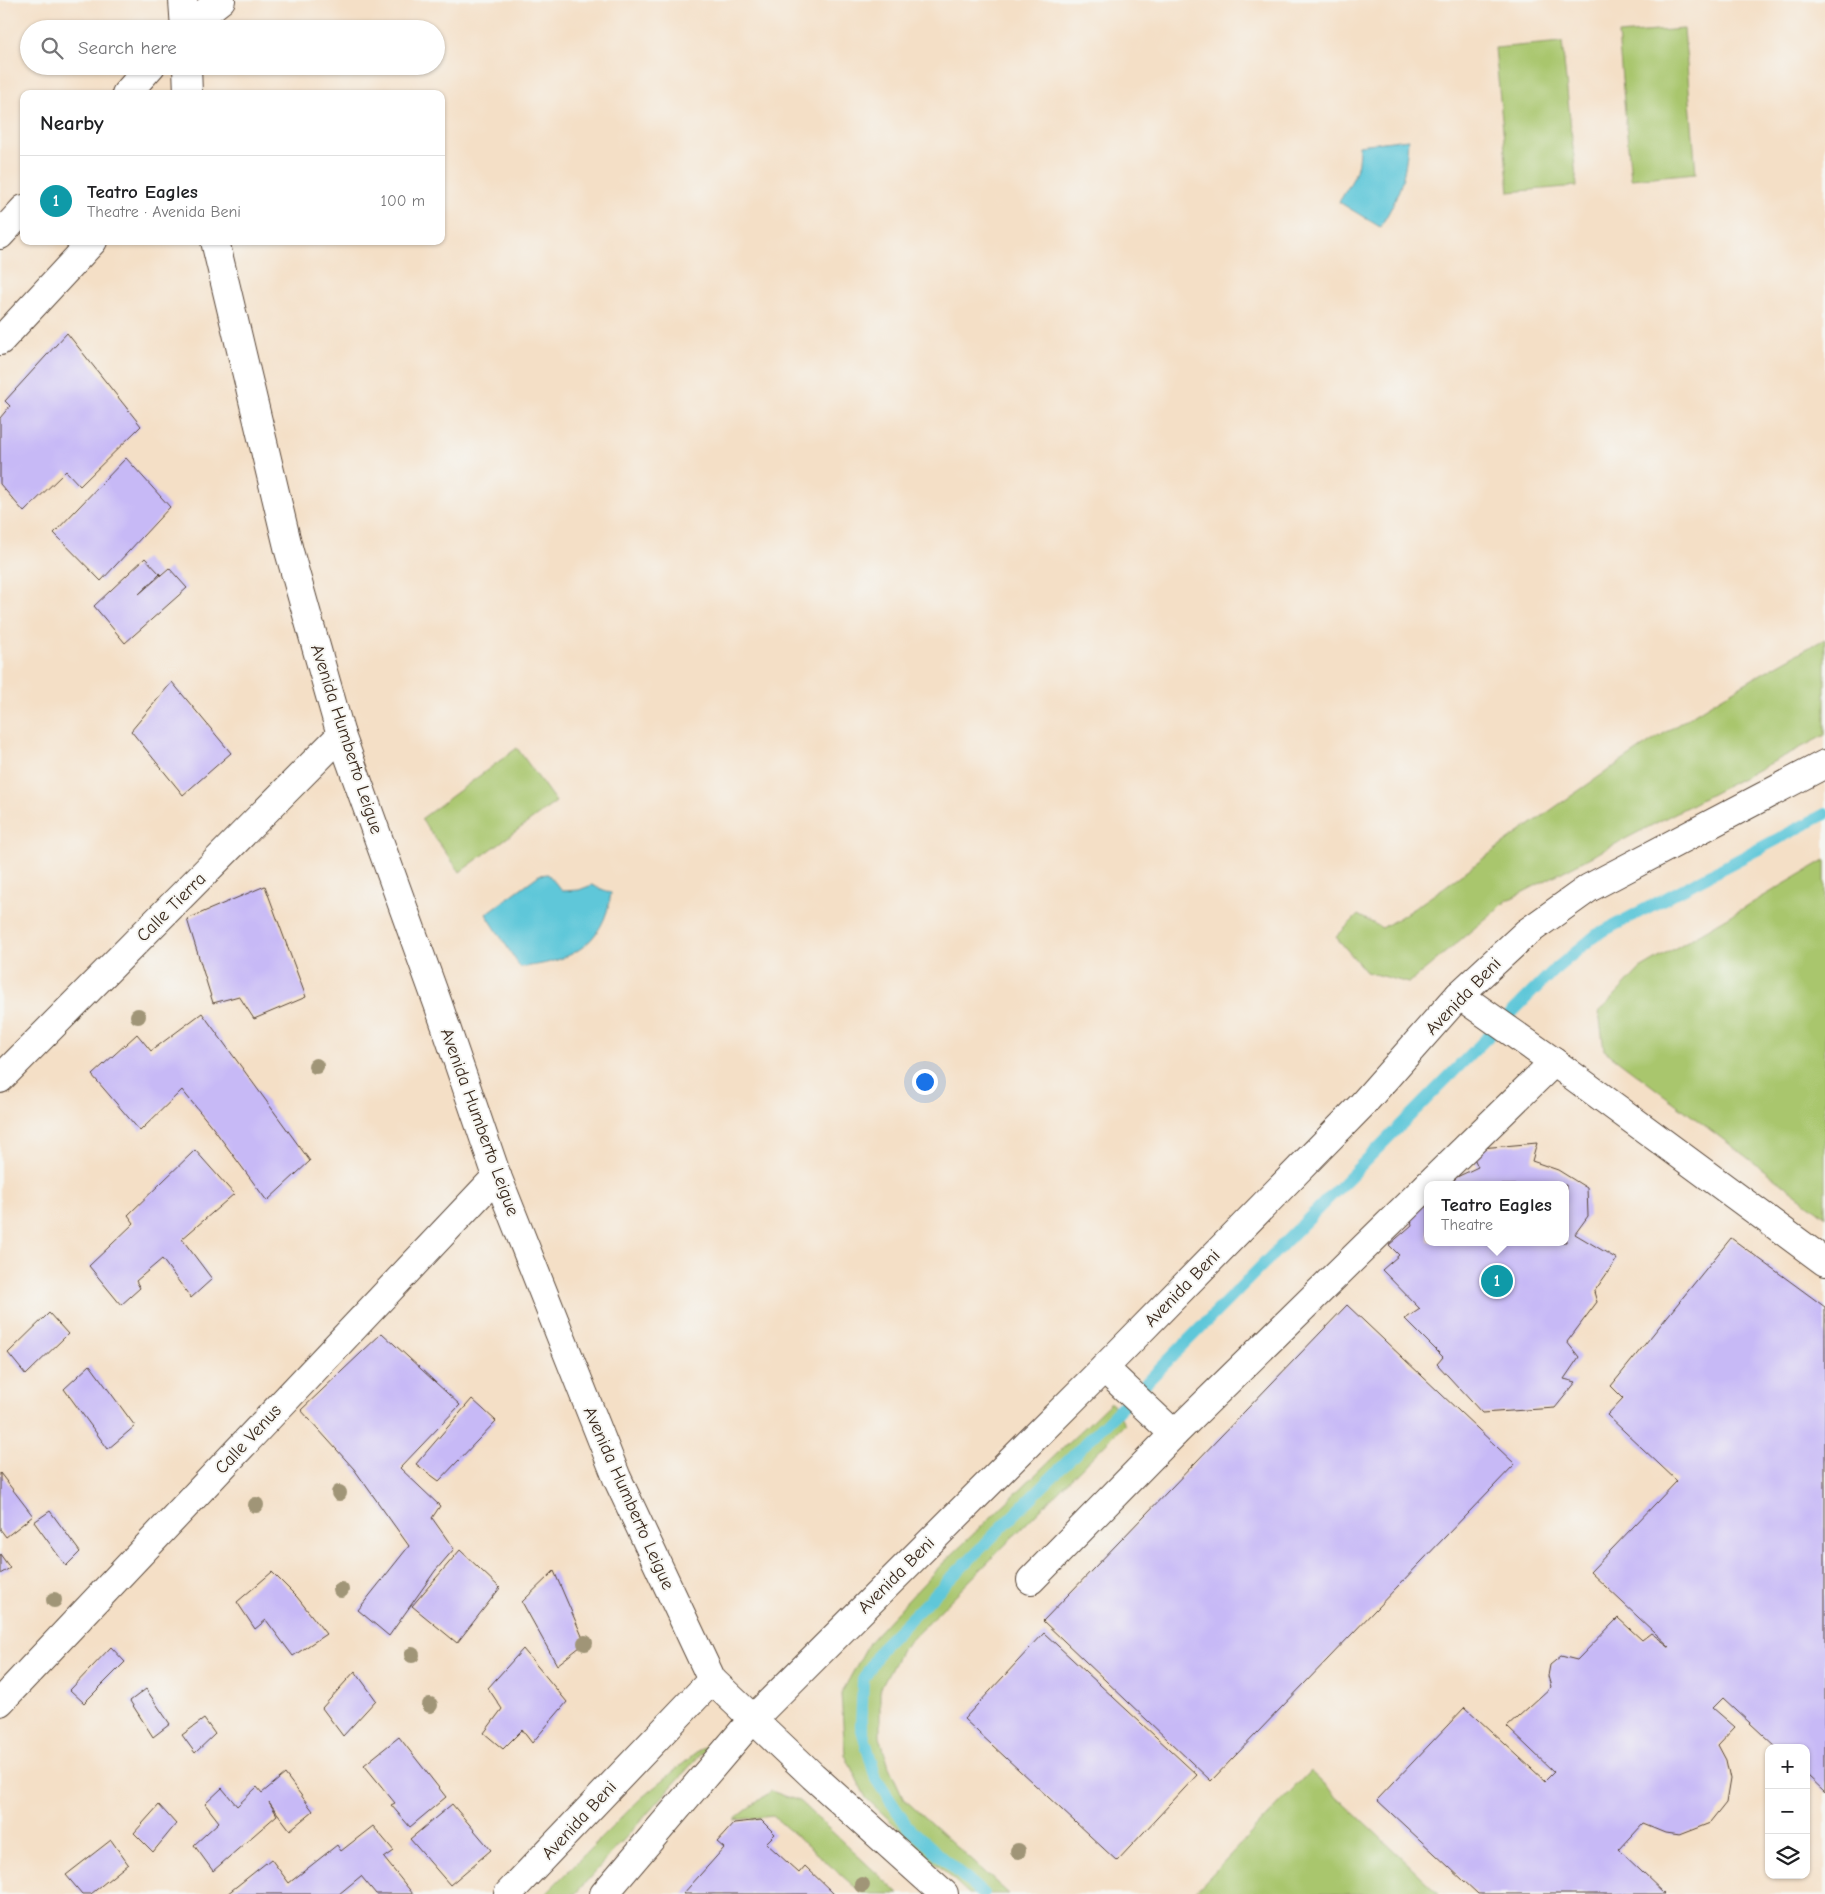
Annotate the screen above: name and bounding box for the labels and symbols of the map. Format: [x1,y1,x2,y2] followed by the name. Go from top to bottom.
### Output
[306,642,387,837] street label: Avenida Humberto Leigue
[132,868,210,946] street label: Calle Tierra
[1421,953,1506,1040] street label: Avenida Beni
[436,1025,523,1219] street label: Avenida Humberto Leigue
[912,1069,938,1095] your location
[1140,1245,1225,1332] street label: Avenida Beni
[1481,1262,1513,1300] pin: 1
[211,1400,286,1478] street label: Calle Venus
[579,1403,678,1593] street label: Avenida Humberto Leigue
[854,1533,939,1618] street label: Avenida Beni
[538,1777,621,1864] street label: Avenida Beni

